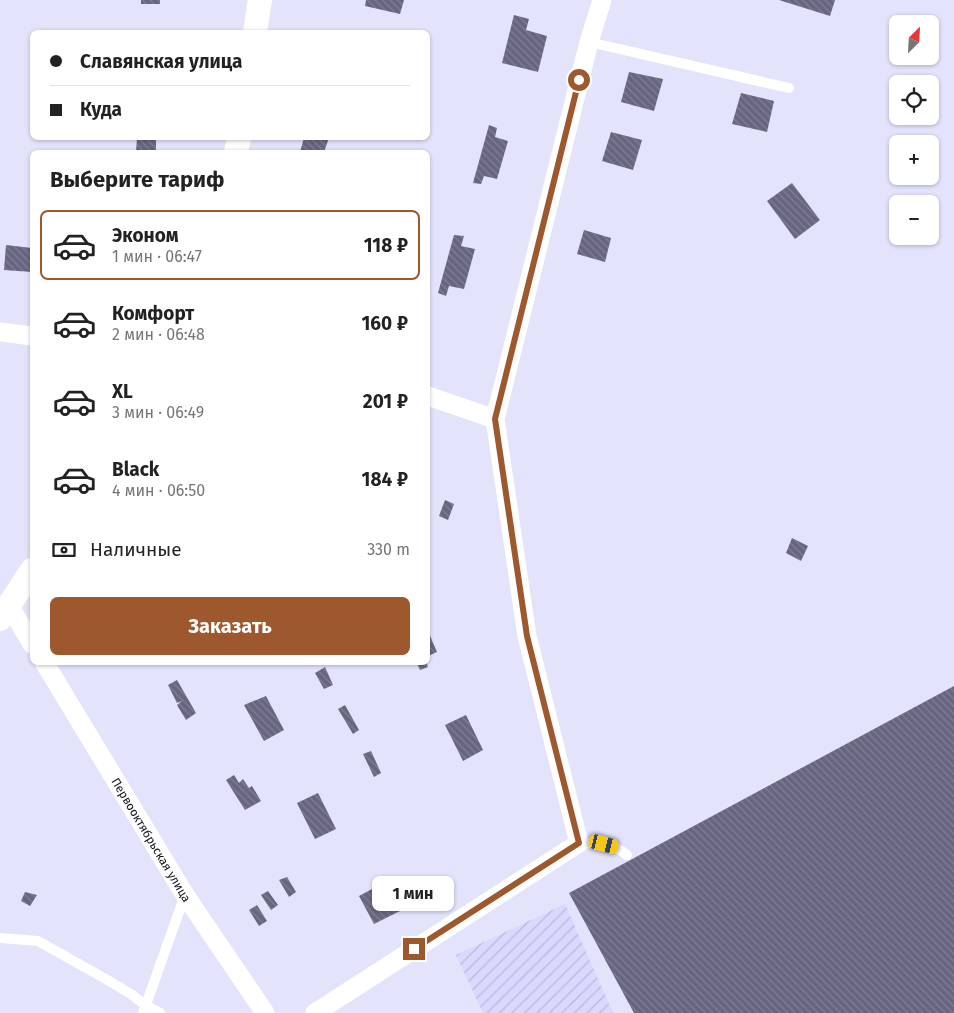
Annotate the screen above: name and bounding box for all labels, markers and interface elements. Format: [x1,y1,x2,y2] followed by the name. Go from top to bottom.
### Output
[889,15,939,65] north arrow
[889,15,939,245] map controls
[80,50,242,73] text: Славянская улица
[568,69,590,91] route start
[889,75,939,125] button: locate
[80,98,122,121] text: Куда
[889,135,939,185] button: +
[50,166,225,193] text: Выберите тариф
[889,195,939,245] button: −
[52,223,97,268] icon: car
[112,224,179,247] text: Эконом
[364,234,408,257] text: 118 ₽
[112,247,202,266] text: 1 мин · 06:47
[52,301,97,346] icon: car
[112,302,194,325] text: Комфорт
[362,312,408,335] text: 160 ₽
[112,325,205,344] text: 2 мин · 06:48
[52,379,97,424] icon: car
[112,380,133,403] text: XL
[363,390,408,413] text: 201 ₽
[112,403,204,422] text: 3 мин · 06:49
[52,457,97,502] icon: car
[112,458,159,481] text: Black
[362,468,408,491] text: 184 ₽
[112,481,205,500] text: 4 мин · 06:50
[50,536,78,564] icon: cash
[90,538,182,561] text: Наличные
[367,540,410,559] text: 330 m
[50,597,410,655] button: Заказать
[108,775,194,905] street label: Первооктябрьская улица
[587,833,620,855] car
[373,876,455,912] callout: 1 мин
[393,884,433,903] text: 1 мин
[403,938,425,960] route end

